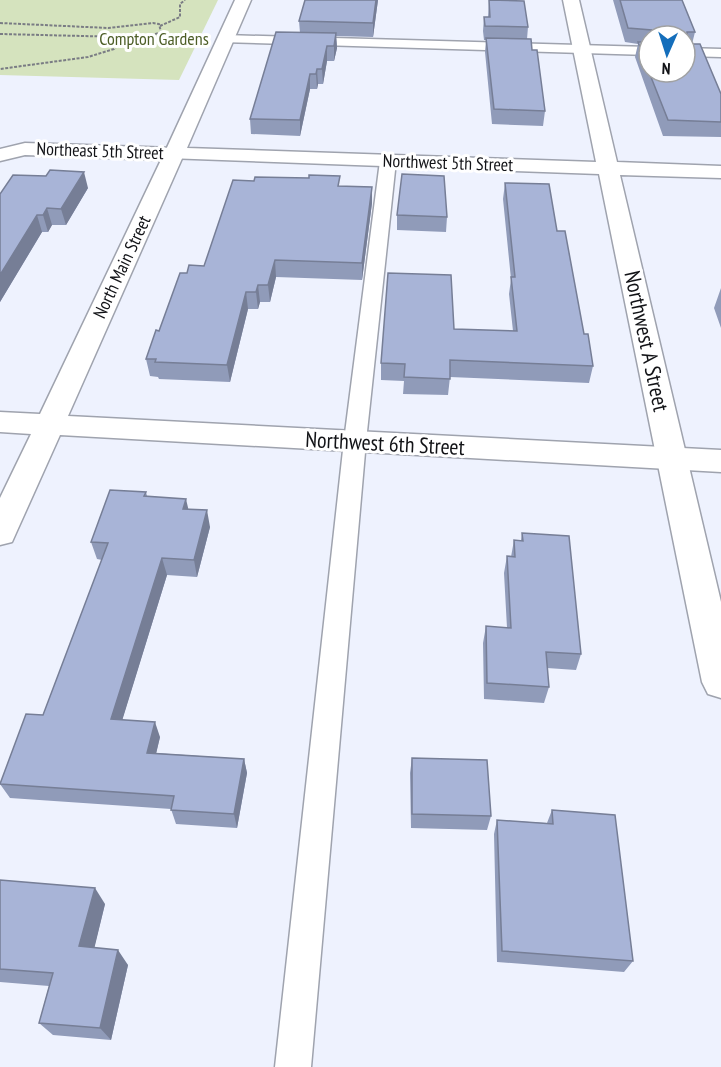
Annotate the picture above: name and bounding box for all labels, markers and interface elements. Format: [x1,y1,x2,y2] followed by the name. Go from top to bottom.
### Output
[637,24,697,84] north arrow
[99,27,209,50] park label: Compton Gardens
[661,59,671,79] text: N
[36,137,164,164] street label: Northeast 5th Street
[382,149,514,176] street label: Northwest 5th Street
[88,212,155,322] street label: North Main Street
[618,268,676,414] street label: Northwest A Street
[305,425,465,461] street label: Northwest 6th Street

